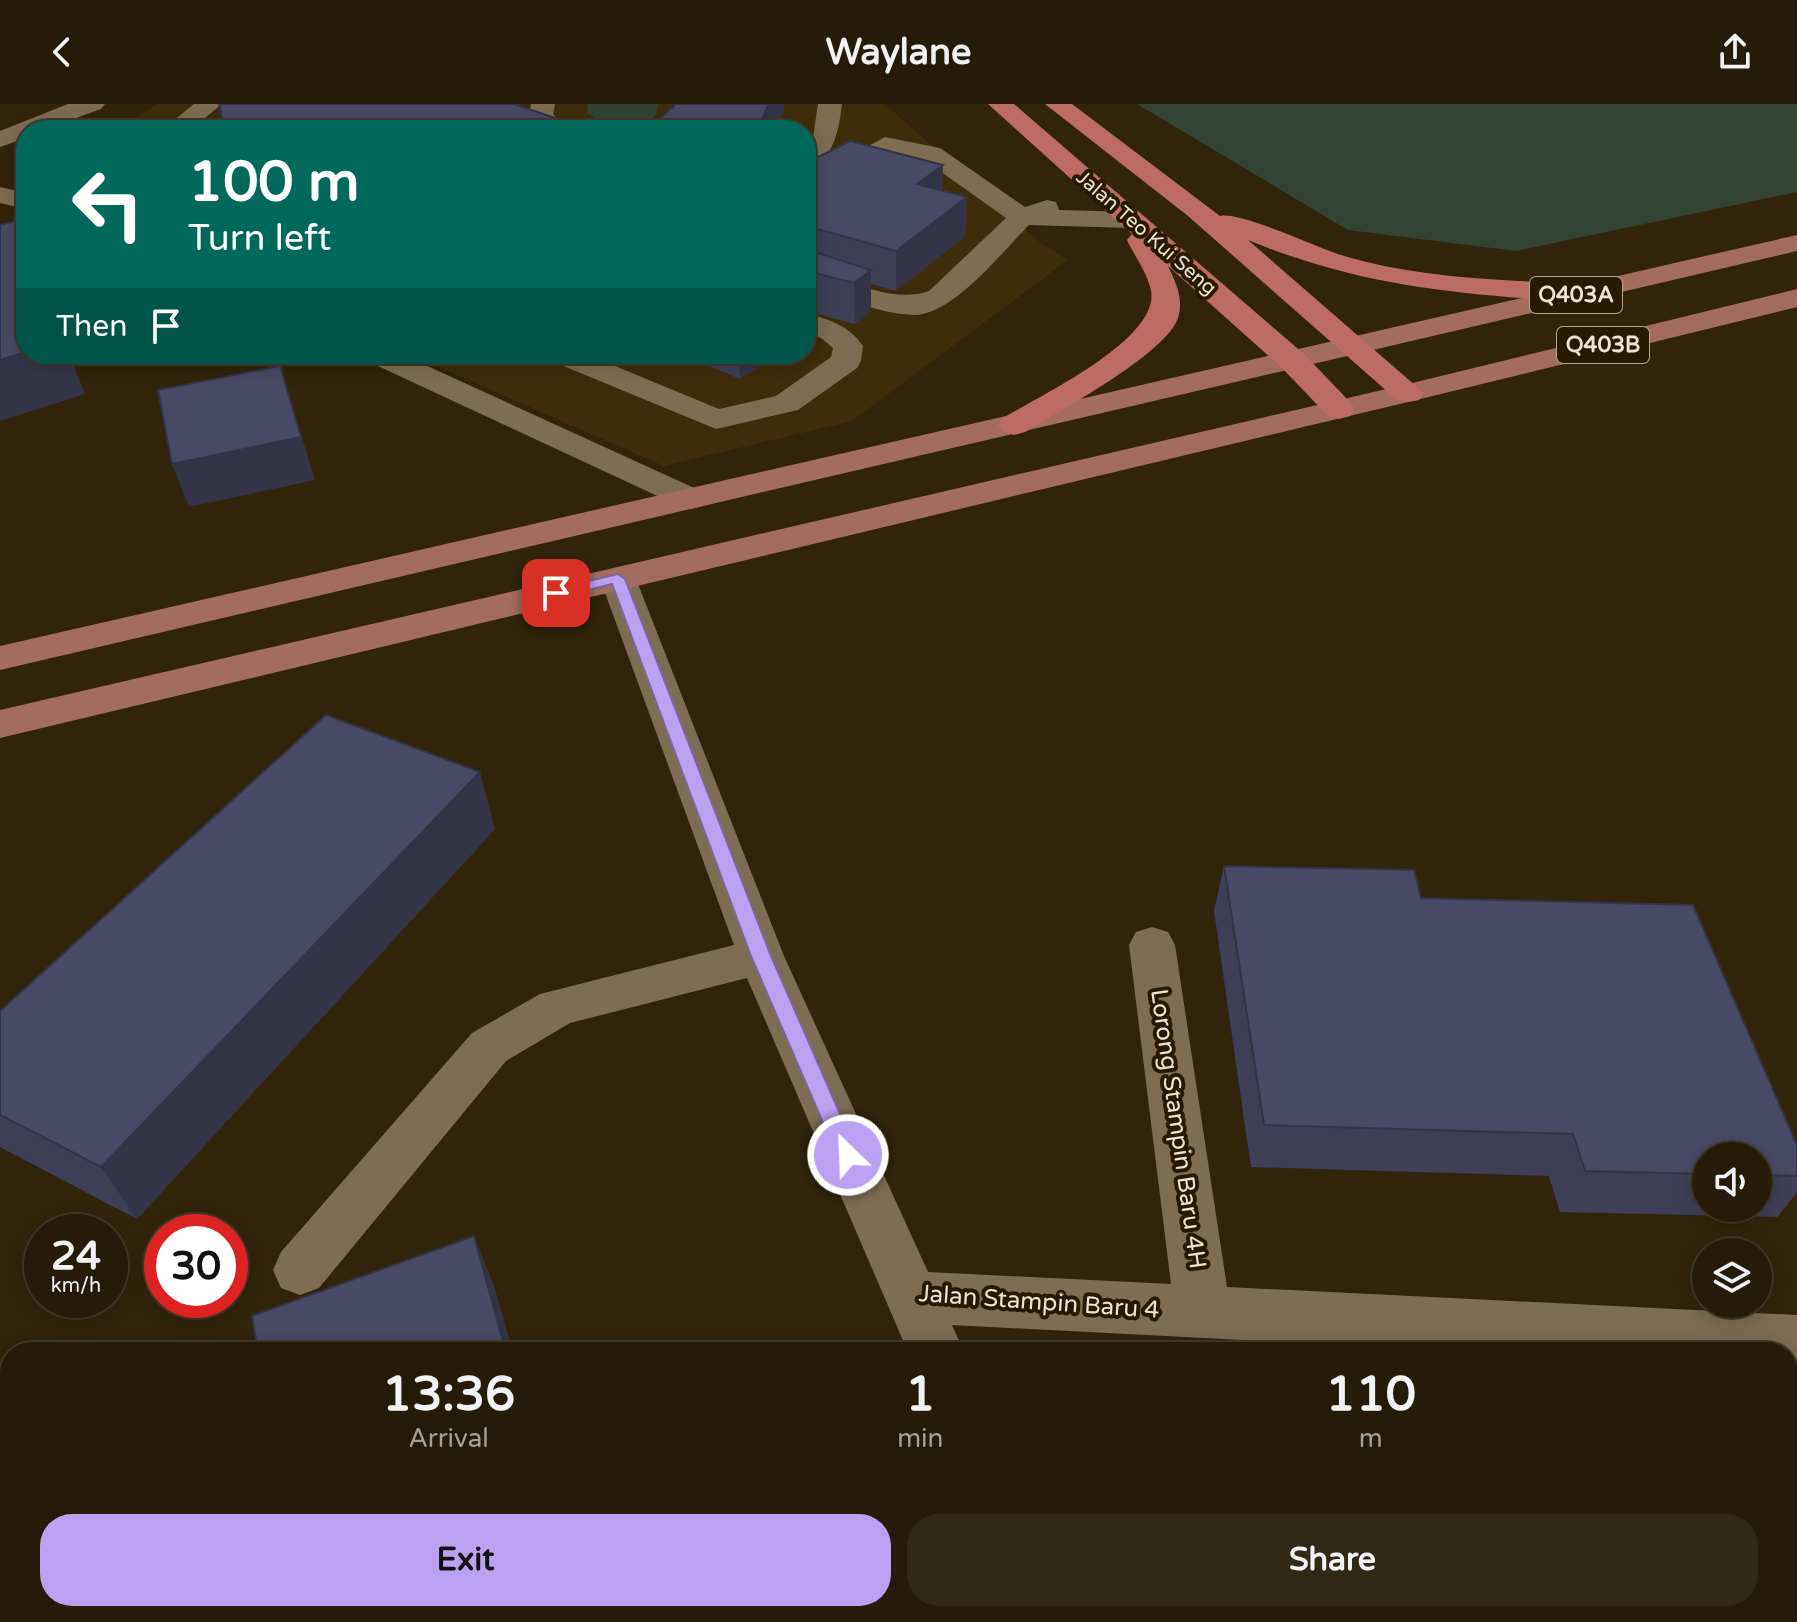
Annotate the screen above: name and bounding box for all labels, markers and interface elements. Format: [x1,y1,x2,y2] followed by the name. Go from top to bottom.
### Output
[40,30,84,74] icon: back
[1713,30,1757,74] icon: share
[826,31,971,74] text: Waylane
[188,149,359,216] text: 100 m
[56,152,160,256] icon: left
[1071,166,1221,300] street label: Jalan Teo Kui Seng
[188,217,331,260] text: Turn left
[1530,277,1622,313] road number: Q403A
[144,304,188,348] icon: arrive
[56,308,128,345] text: Then
[1557,327,1649,363] road number: Q403B
[522,559,590,627] pin
[534,571,578,615] icon: arrive
[1144,987,1212,1271] street label: Lorong Stampin Baru 4H
[806,1113,890,1197] position arrow
[1692,1142,1772,1318] map controls
[1692,1142,1772,1222] button: sound
[144,1214,248,1318] speed limit sign: 30
[51,1232,101,1280] text: 24
[1692,1238,1772,1318] button: layers
[51,1274,101,1298] text: km/h
[918,1279,1160,1325] street label: Jalan Stampin Baru 4
[382,1366,515,1424] text: 13:36
[905,1366,935,1424] text: 1
[1325,1366,1416,1424] text: 110
[408,1423,489,1454] text: Arrival
[897,1423,943,1454] text: min
[1359,1423,1383,1454] text: m
[40,1514,891,1606] button: Exit
[907,1514,1758,1606] button: Share

